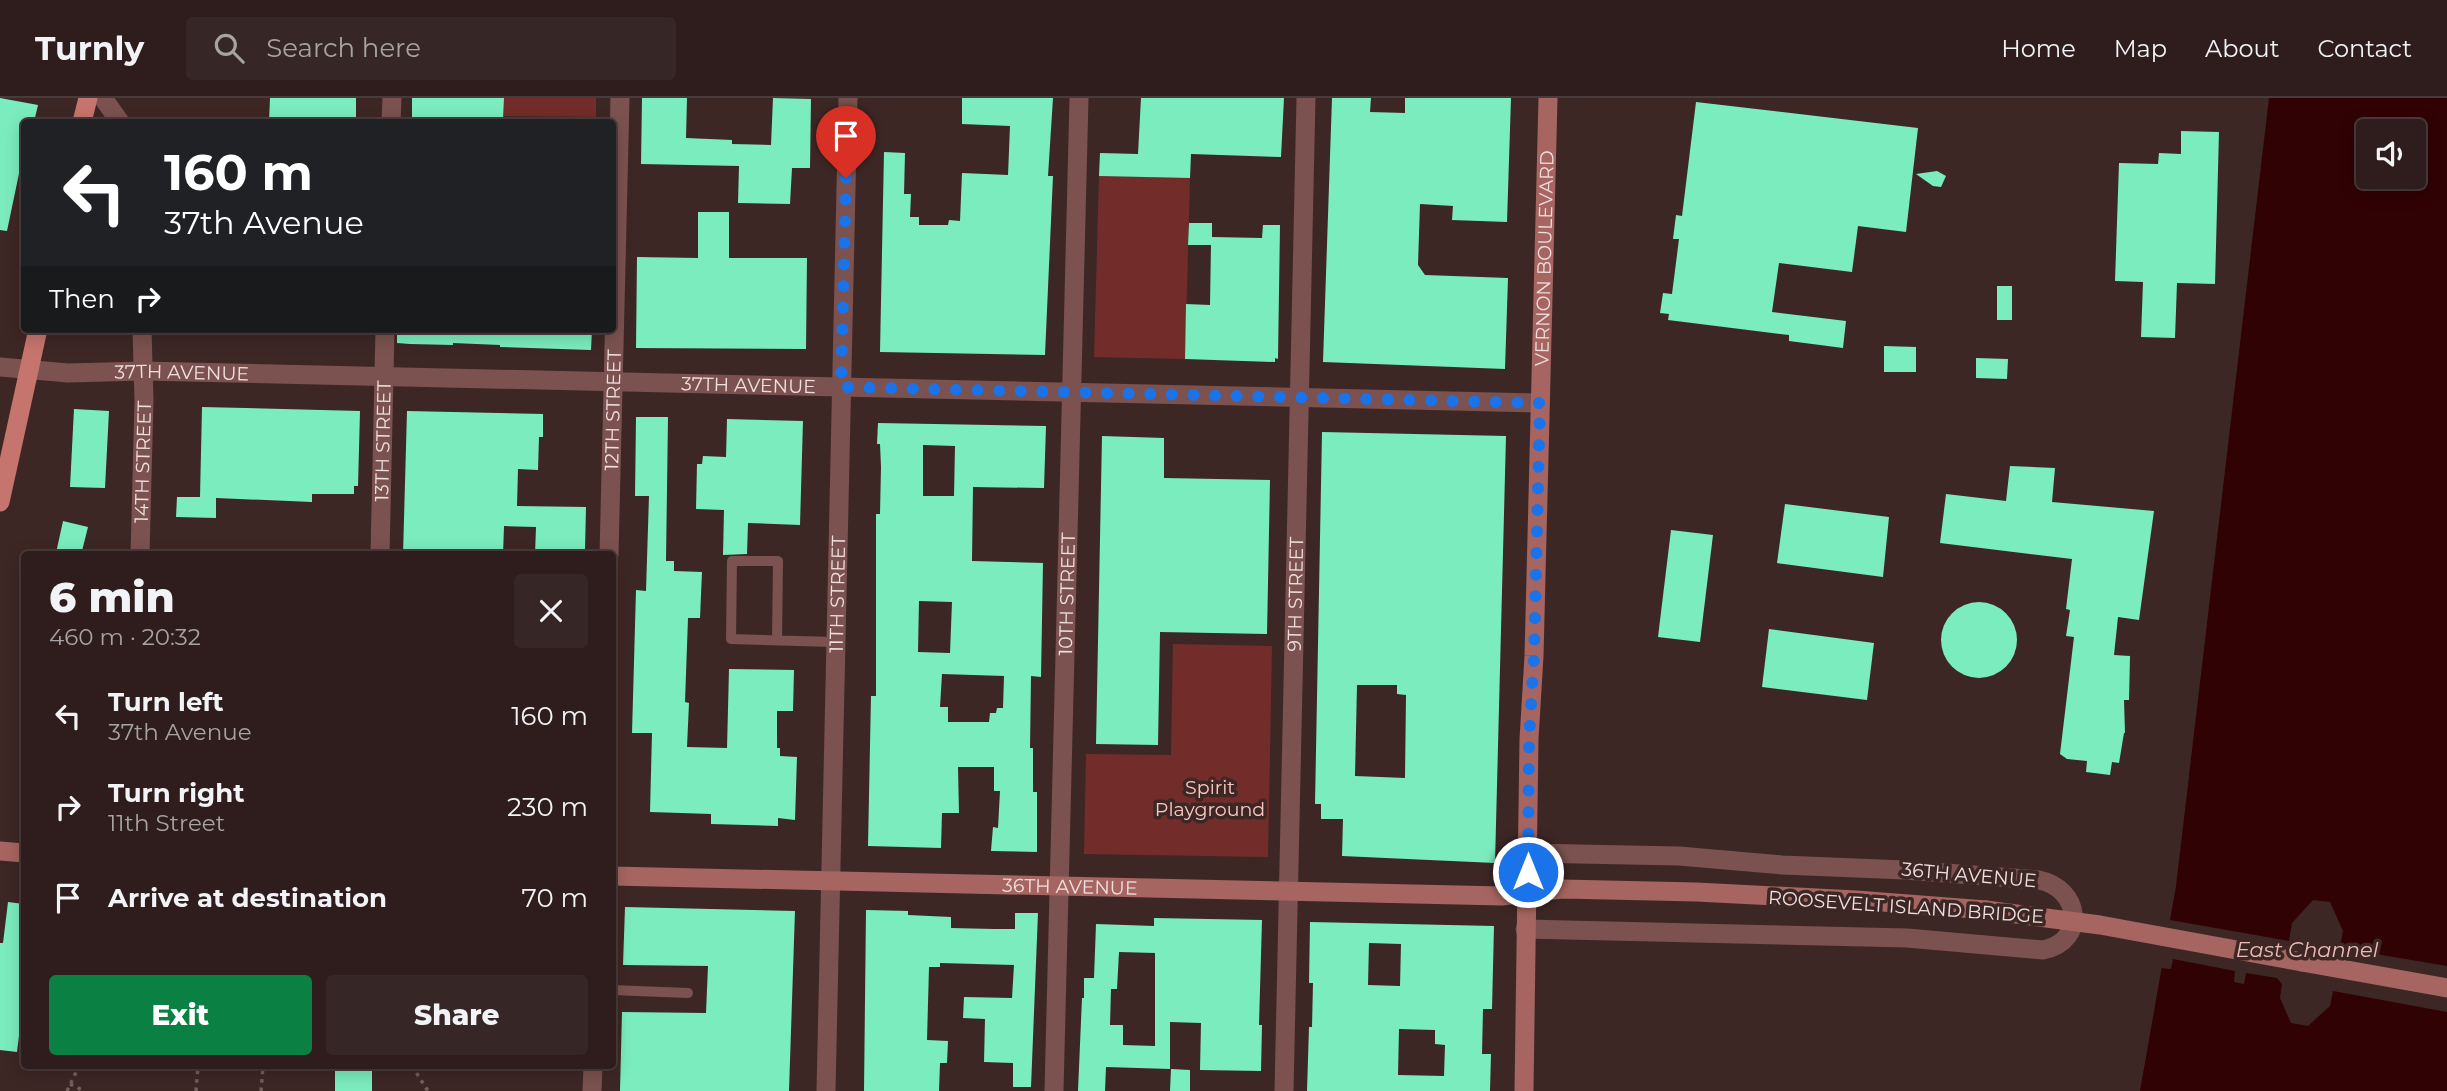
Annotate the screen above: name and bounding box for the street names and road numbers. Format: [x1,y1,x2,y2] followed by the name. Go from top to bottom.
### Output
[1530,150,1558,367] street label: VERNON BOULEVARD
[600,349,625,471] street label: 12TH STREET
[114,359,249,385] street label: 37TH AVENUE
[681,372,816,398] street label: 37TH AVENUE
[370,380,395,502] street label: 13TH STREET
[129,401,156,523] street label: 14TH STREET
[1053,532,1080,656] street label: 10TH STREET
[824,535,850,653] street label: 11TH STREET
[1282,536,1308,652] street label: 9TH STREET
[1901,858,2037,892] street label: 36TH AVENUE
[1002,873,1138,899] street label: 36TH AVENUE
[1767,886,2045,928] street label: ROOSEVELT ISLAND BRIDGE

